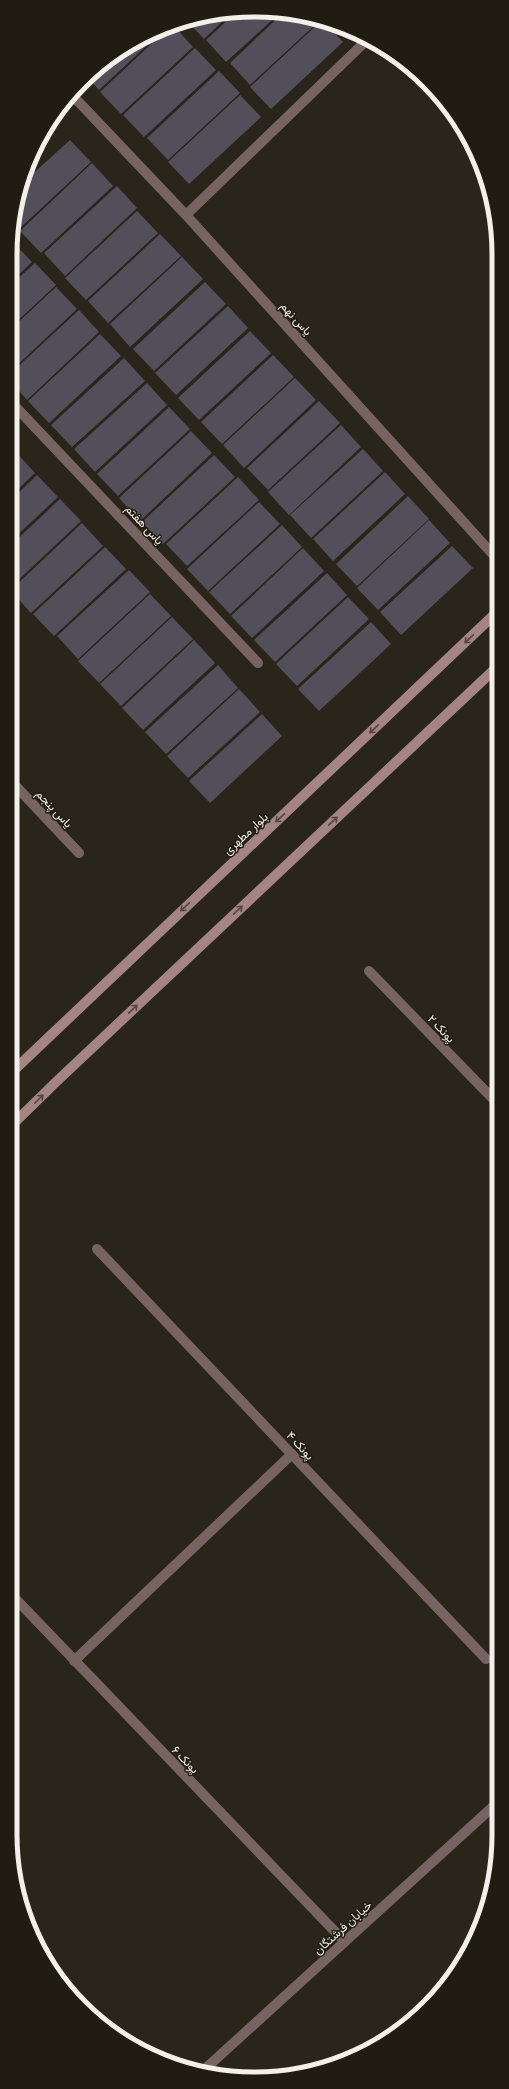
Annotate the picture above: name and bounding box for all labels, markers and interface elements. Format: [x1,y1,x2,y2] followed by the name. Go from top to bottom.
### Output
[277,297,317,339] street label: یاس نهم
[121,500,169,548] street label: یاس هفتم
[464,634,474,644] one-way arrow
[369,724,379,733] one-way arrow
[32,785,78,832] street label: یاس پنجم
[219,807,271,859] street label: بلوار مطهری
[275,813,285,823] one-way arrow
[328,817,338,826] one-way arrow
[180,903,191,912] one-way arrow
[233,906,243,915] one-way arrow
[128,1004,138,1014] one-way arrow
[424,1010,460,1046] street label: پونک ۲
[34,1094,44,1103] one-way arrow
[283,1427,319,1463] street label: پونک ۴
[168,1741,204,1777] street label: پونک ۶
[309,1896,375,1958] street label: خیابان فرشتگان

